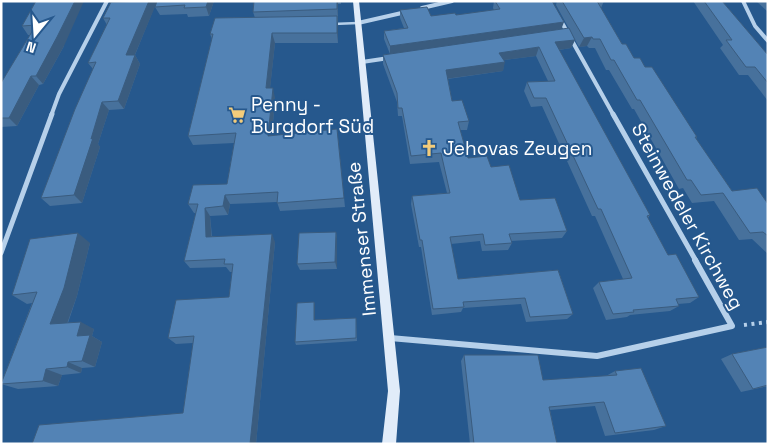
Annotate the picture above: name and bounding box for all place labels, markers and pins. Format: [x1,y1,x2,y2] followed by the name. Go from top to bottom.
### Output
[251,92,374,139] place label: Penny - Burgdorf Süd
[227,105,247,125] supermarket icon: Penny - Burgdorf Süd
[443,136,592,161] place label: Jehovas Zeugen
[419,138,439,158] church icon: Jehovas Zeugen

